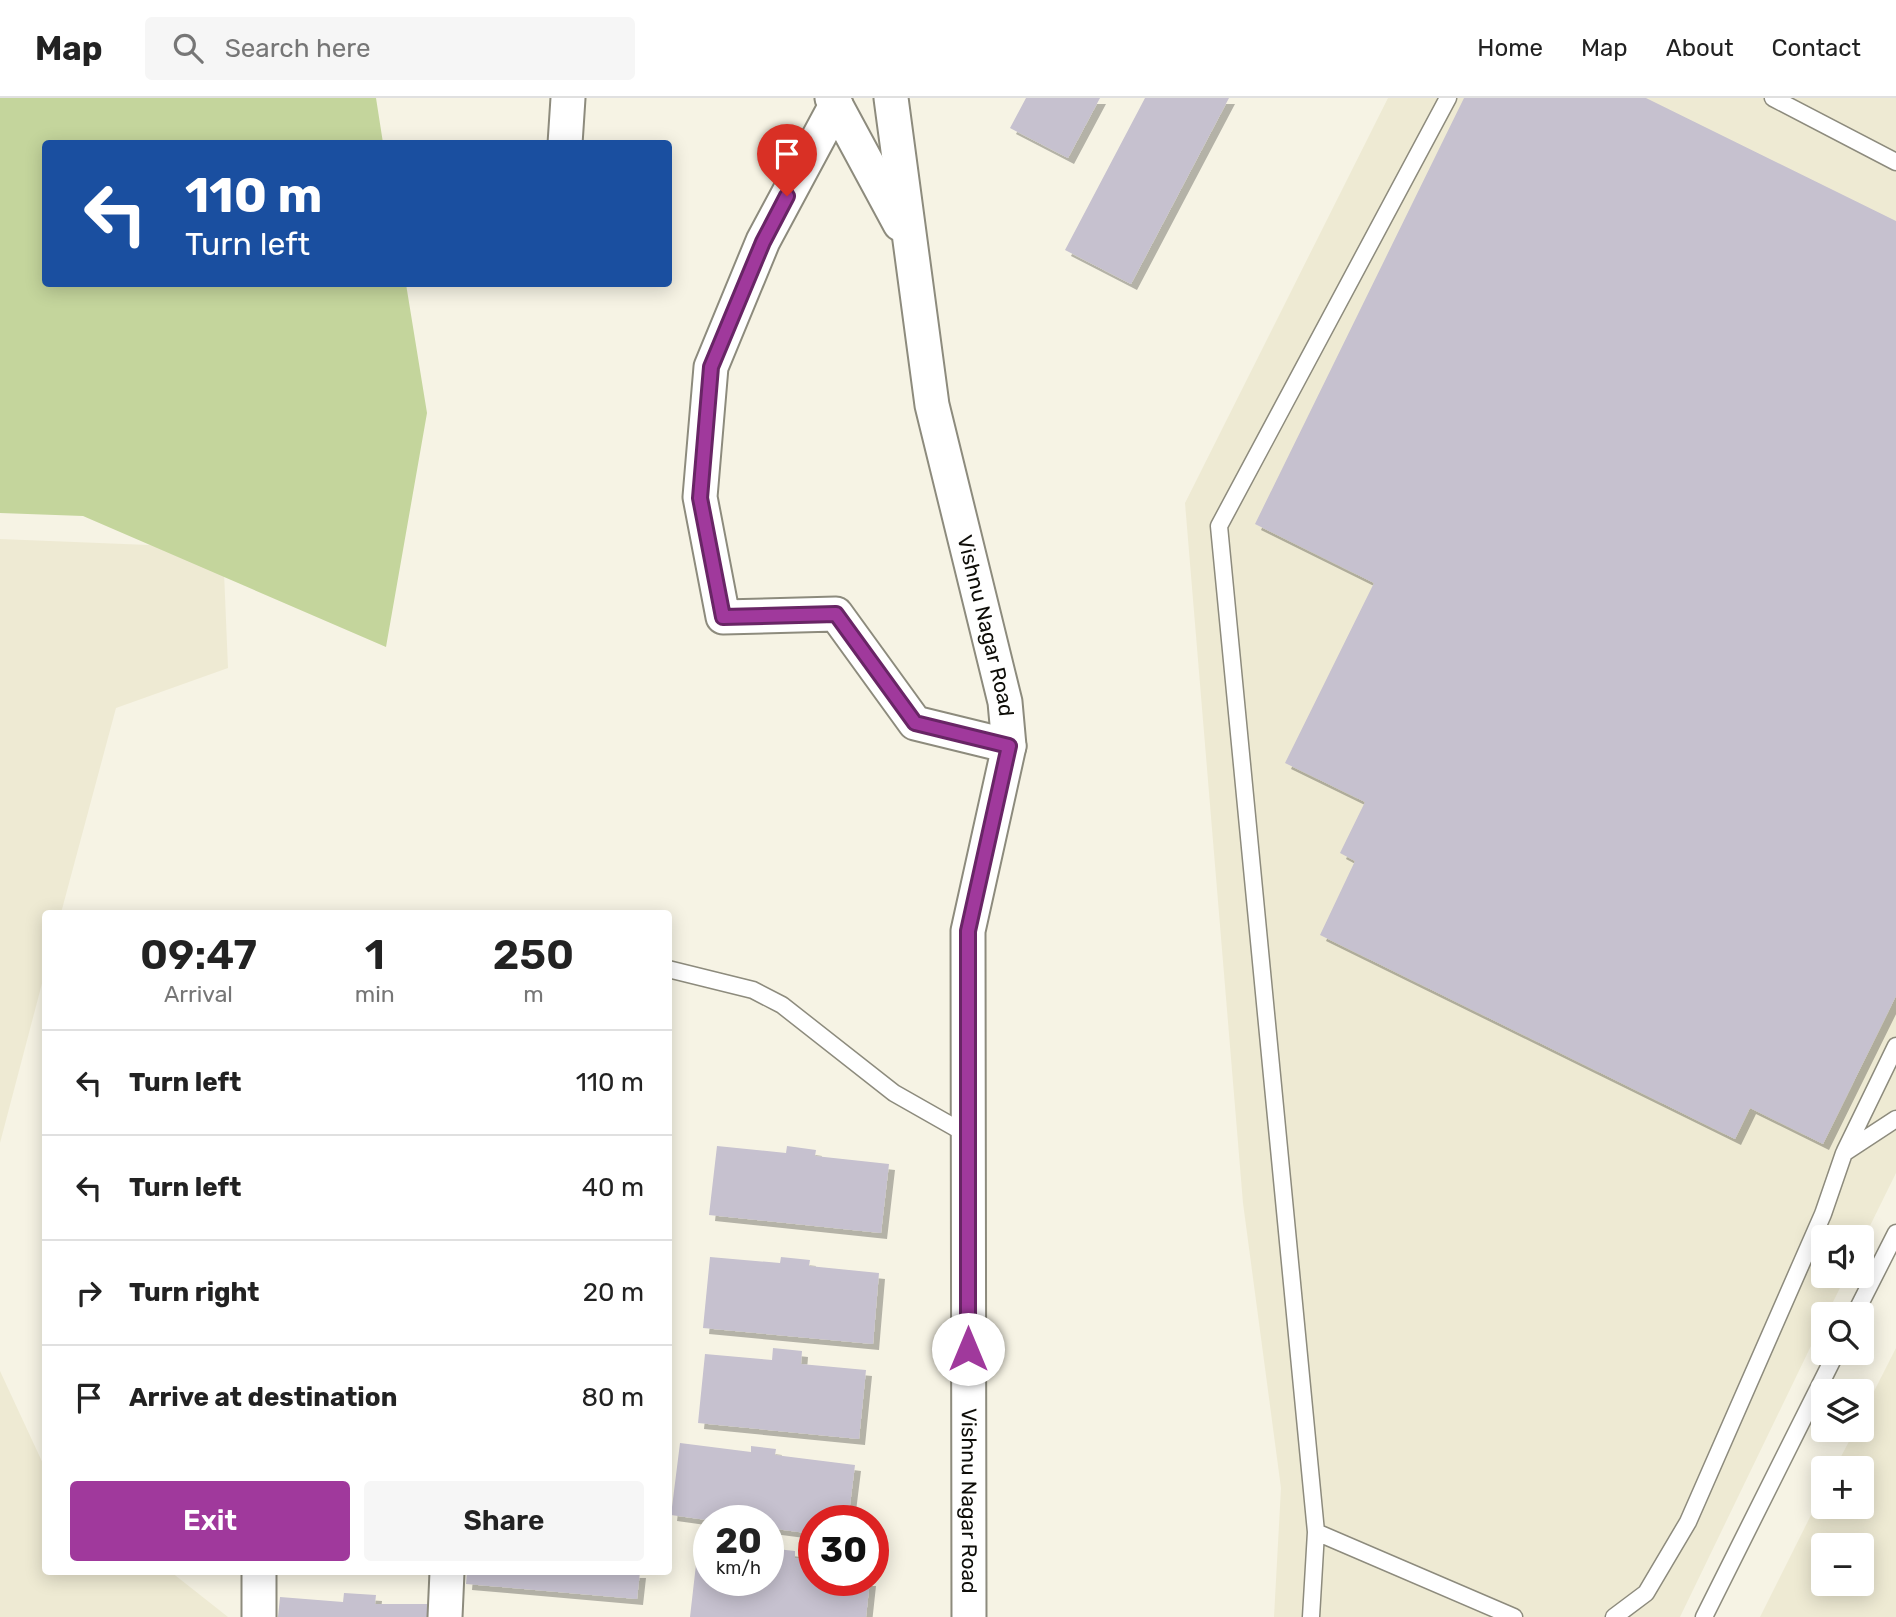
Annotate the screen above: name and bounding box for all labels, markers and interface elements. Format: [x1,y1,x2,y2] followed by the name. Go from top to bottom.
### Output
[145,17,635,80] search box
[35,29,103,68] text: Map
[169,29,207,67] icon: search
[225,33,370,64] text: Search here
[1477,34,1543,62] text: Home
[1581,34,1628,62] text: Map
[1666,34,1734,62] text: About
[1772,34,1861,62] text: Contact
[757,124,817,196] pin
[768,135,806,173] icon: arrive
[185,166,322,224] text: 110 m
[70,168,161,259] icon: left
[185,225,310,263] text: Turn left
[952,532,1019,717] street label: Vishnu Nagar Road
[140,930,257,980] text: 09:47
[365,930,385,980] text: 1
[493,930,574,980] text: 250
[164,980,233,1008] text: Arrival
[355,980,395,1008] text: min
[523,980,544,1008] text: m
[70,1064,108,1102] icon: left
[129,1067,241,1098] text: Turn left
[576,1067,644,1098] text: 110 m
[70,1169,108,1207] icon: left
[129,1172,241,1203] text: Turn left
[582,1172,644,1203] text: 40 m
[1811,1225,1874,1596] map controls
[1811,1225,1874,1288] button: sound
[70,1274,108,1312] icon: right
[129,1277,259,1308] text: Turn right
[583,1277,644,1308] text: 20 m
[1811,1302,1874,1365] button: search
[931,1312,1005,1386] position arrow
[70,1379,108,1417] icon: arrive
[1811,1379,1874,1442] button: layers
[129,1382,397,1413] text: Arrive at destination
[581,1382,644,1413] text: 80 m
[957,1408,982,1594] street label: Vishnu Nagar Road
[1811,1456,1874,1519] button: +
[70,1481,350,1561] button: Exit
[364,1481,644,1561] button: Share
[798,1505,889,1596] speed limit sign: 30
[715,1520,762,1562] text: 20
[1811,1533,1874,1596] button: −
[716,1557,761,1579] text: km/h

